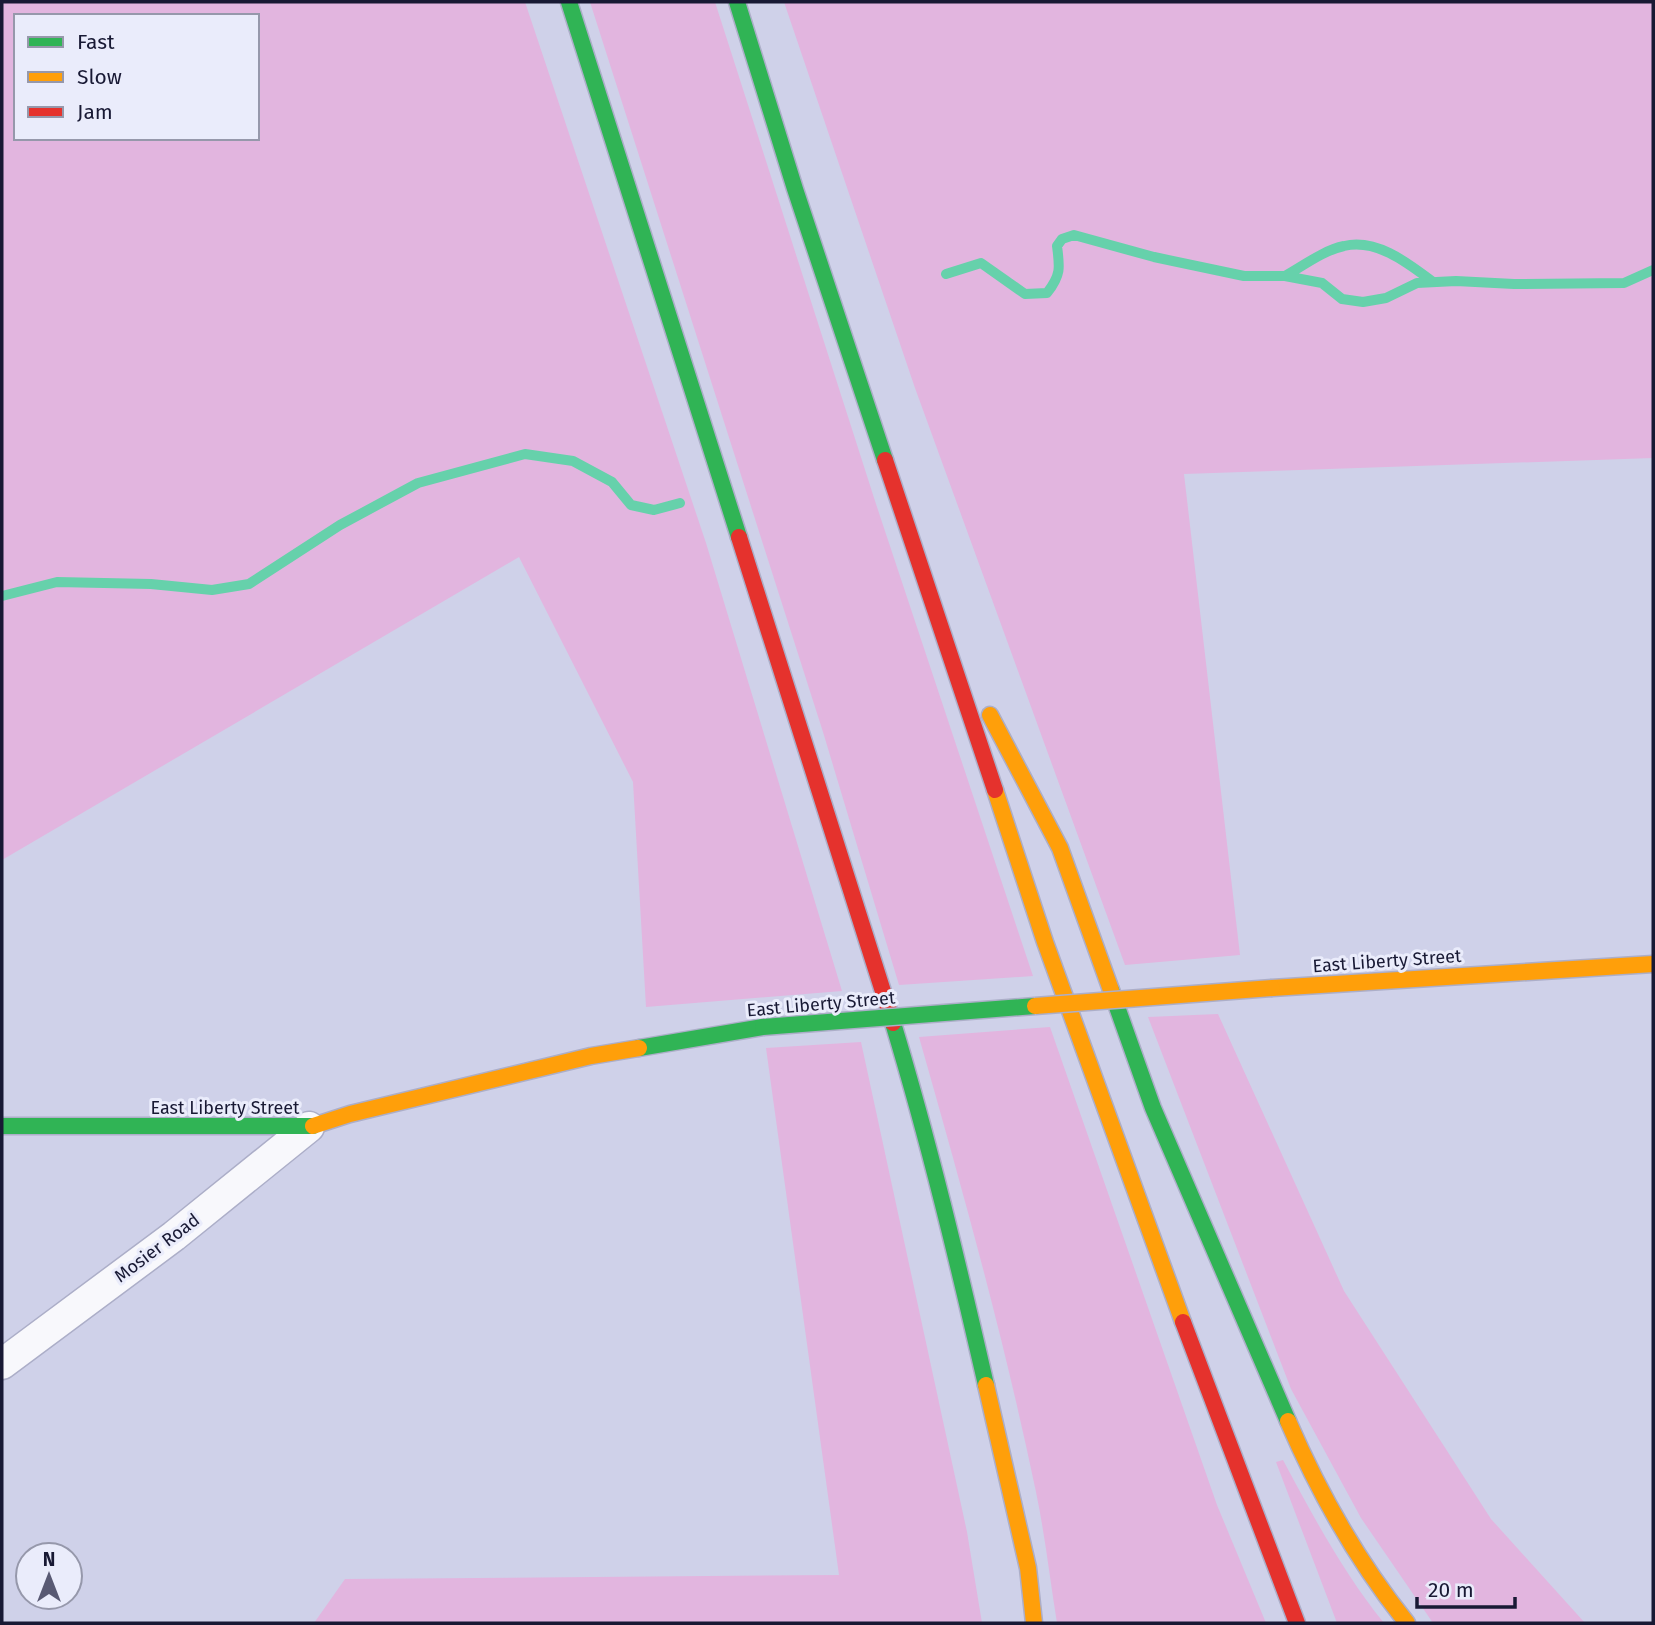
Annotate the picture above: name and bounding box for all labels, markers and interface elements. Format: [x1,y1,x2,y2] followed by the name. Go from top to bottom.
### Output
[14,14,259,140] legend
[77,29,115,55] text: Fast
[77,64,122,90] text: Slow
[77,99,113,125] text: Jam
[1312,945,1463,977] street label: East Liberty Street
[746,987,897,1021] street label: East Liberty Street
[150,1097,300,1119] street label: East Liberty Street
[110,1209,204,1287] street label: Mosier Road
[14,1541,84,1611] north arrow
[43,1548,55,1571] text: N
[1417,1566,1515,1610] scale bar
[1428,1577,1474,1603] text: 20 m

